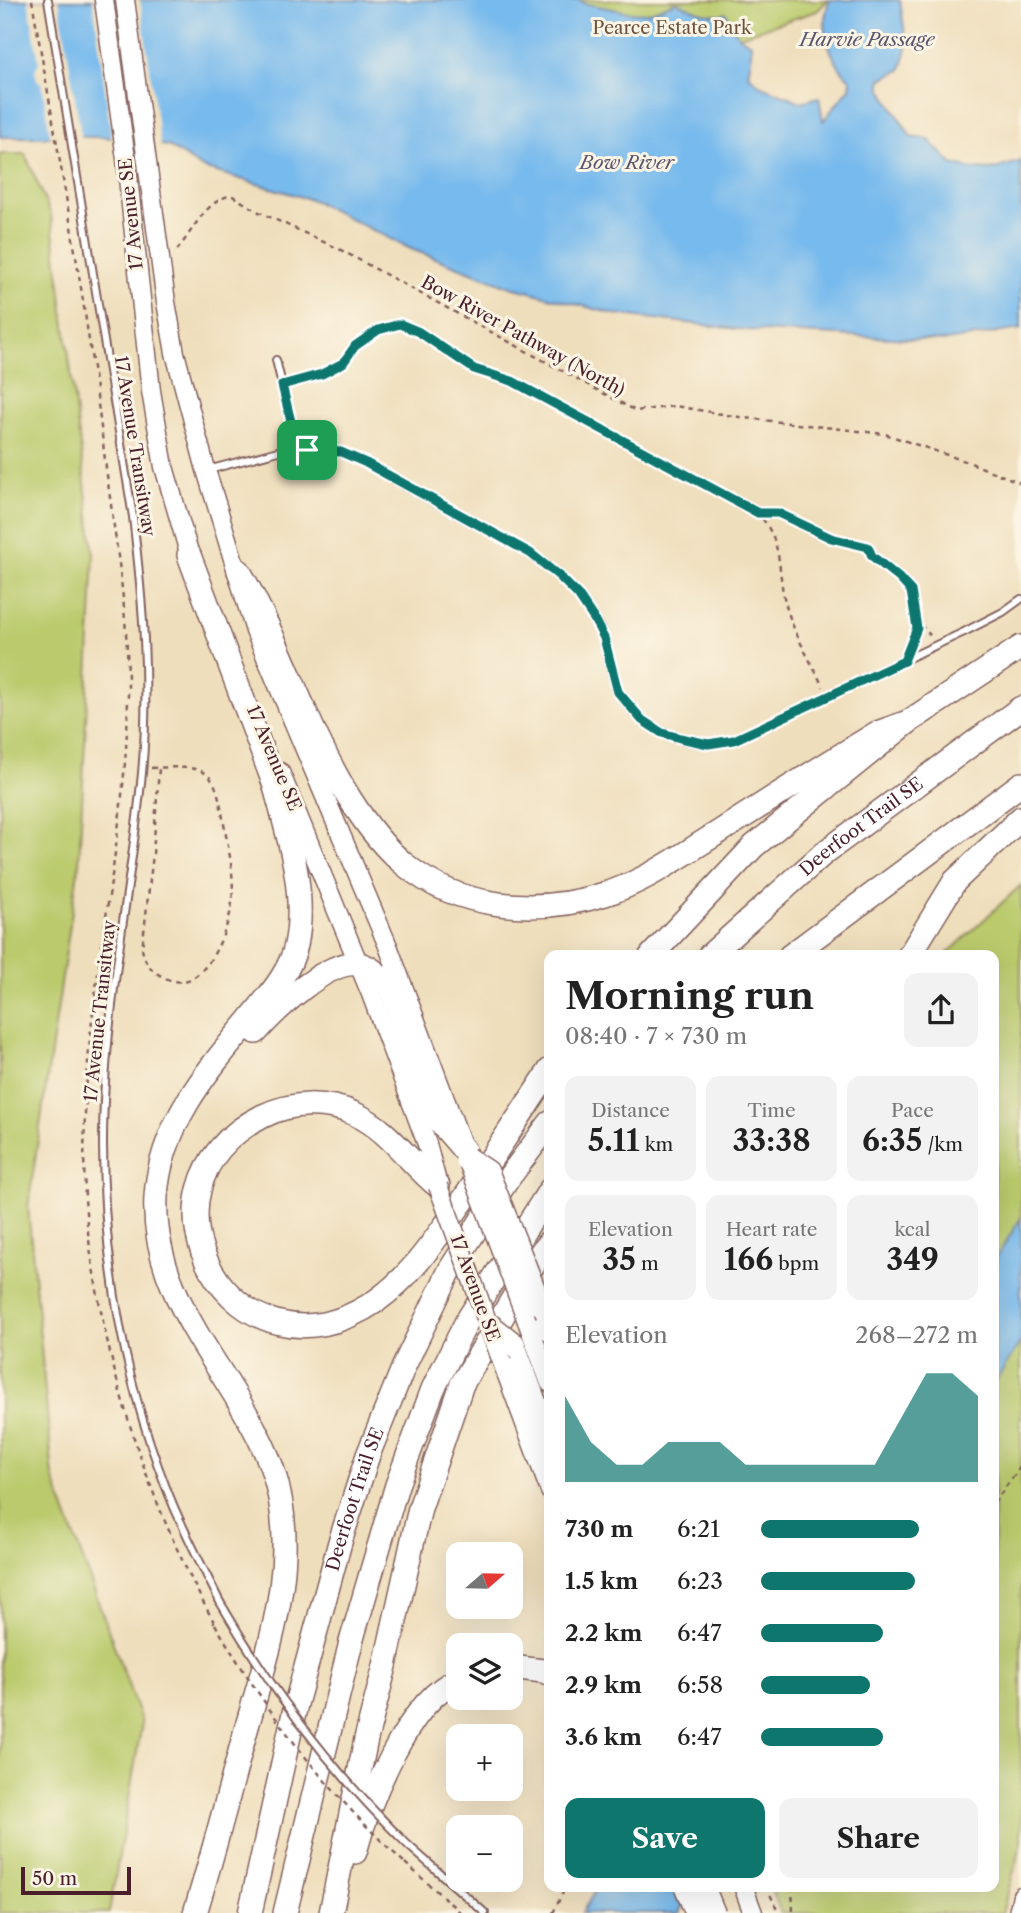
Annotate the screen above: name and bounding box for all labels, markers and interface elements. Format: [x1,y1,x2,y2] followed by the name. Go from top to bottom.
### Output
[592,17,753,39] park label: Pearce Estate Park
[797,28,935,51] water label: Harvie Passage
[578,151,675,174] water label: Bow River
[114,157,148,271] street label: 17 Avenue SE
[417,271,629,401] street label: Bow River Pathway (North)
[110,354,160,539] street label: 17 Avenue Transitway
[277,420,337,480] pin
[288,431,326,469] icon: arrive
[242,702,306,814] street label: 17 Avenue SE
[795,773,928,881] street label: Deerfoot Trail SE
[80,918,121,1103] street label: 17 Avenue Transitway
[565,972,814,1019] text: Morning run
[904,973,978,1047] button: share
[565,1022,747,1050] text: 08:40 · 7 × 730 m
[591,1099,670,1122] text: Distance
[747,1099,796,1122] text: Time
[891,1099,934,1122] text: Pace
[588,1122,640,1159] text: 5.11
[732,1122,811,1159] text: 33:38
[862,1122,922,1159] text: 6:35
[640,1133,673,1156] text: km
[922,1133,963,1156] text: /km
[588,1218,673,1241] text: Elevation
[726,1218,817,1241] text: Heart rate
[895,1218,930,1241] text: kcal
[445,1231,505,1345] street label: 17 Avenue SE
[602,1241,636,1278] text: 35
[724,1241,773,1278] text: 166
[886,1241,939,1278] text: 349
[636,1252,659,1275] text: m
[773,1252,819,1275] text: bpm
[565,1321,668,1349] text: Elevation
[855,1321,978,1349] text: 268–272 m
[322,1424,389,1574] street label: Deerfoot Trail SE
[565,1515,633,1543] text: 730 m
[677,1515,720,1543] text: 6:21
[446,1542,523,1619] north arrow
[446,1542,523,1892] map controls
[565,1567,638,1595] text: 1.5 km
[677,1567,723,1595] text: 6:23
[565,1619,642,1647] text: 2.2 km
[677,1619,722,1647] text: 6:47
[446,1633,523,1710] button: layers
[565,1671,642,1699] text: 2.9 km
[677,1671,723,1699] text: 6:58
[565,1723,642,1751] text: 3.6 km
[677,1723,722,1751] text: 6:47
[446,1724,523,1801] button: +
[565,1798,765,1878] button: Save
[779,1798,978,1878] button: Share
[446,1815,523,1892] button: −
[21,1864,131,1896] scale bar
[32,1867,77,1890] text: 50 m

